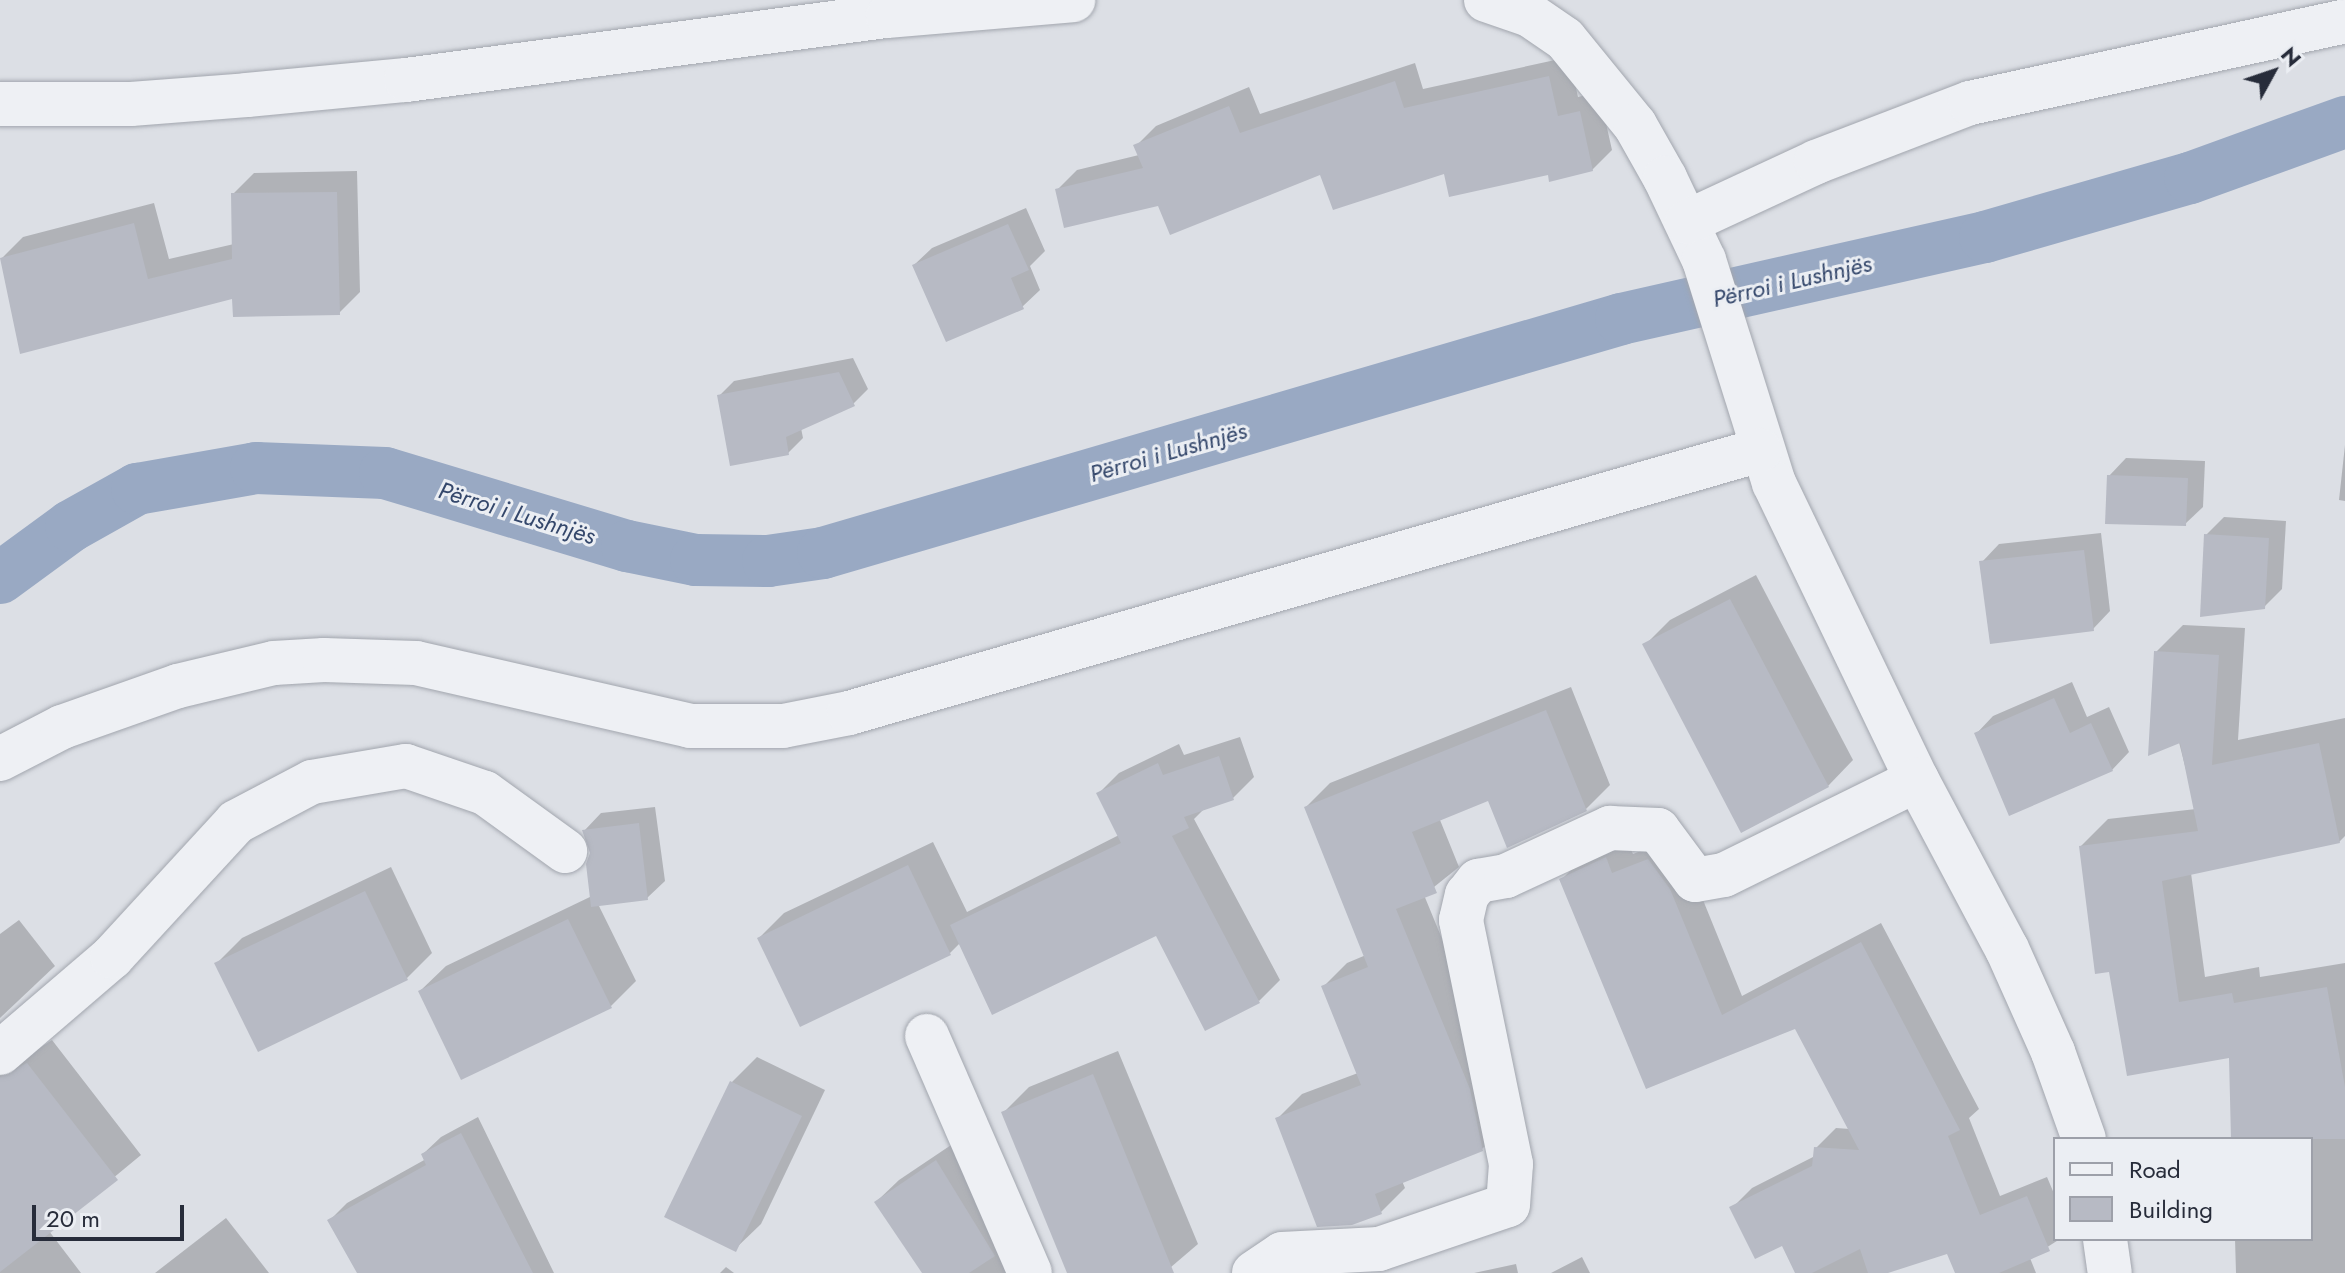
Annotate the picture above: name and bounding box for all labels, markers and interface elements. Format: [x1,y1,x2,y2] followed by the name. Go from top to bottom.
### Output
[2233,32,2313,112] north arrow
[2274,40,2309,74] text: N
[1710,249,1874,313] water label: Përroi i Lushnjës
[1086,416,1250,488] water label: Përroi i Lushnjës
[435,476,599,550] water label: Përroi i Lushnjës
[2053,1137,2313,1241] legend
[2129,1152,2181,1187] text: Road
[36,1189,188,1239] scale bar
[2129,1192,2213,1227] text: Building
[46,1201,100,1236] text: 20 m

